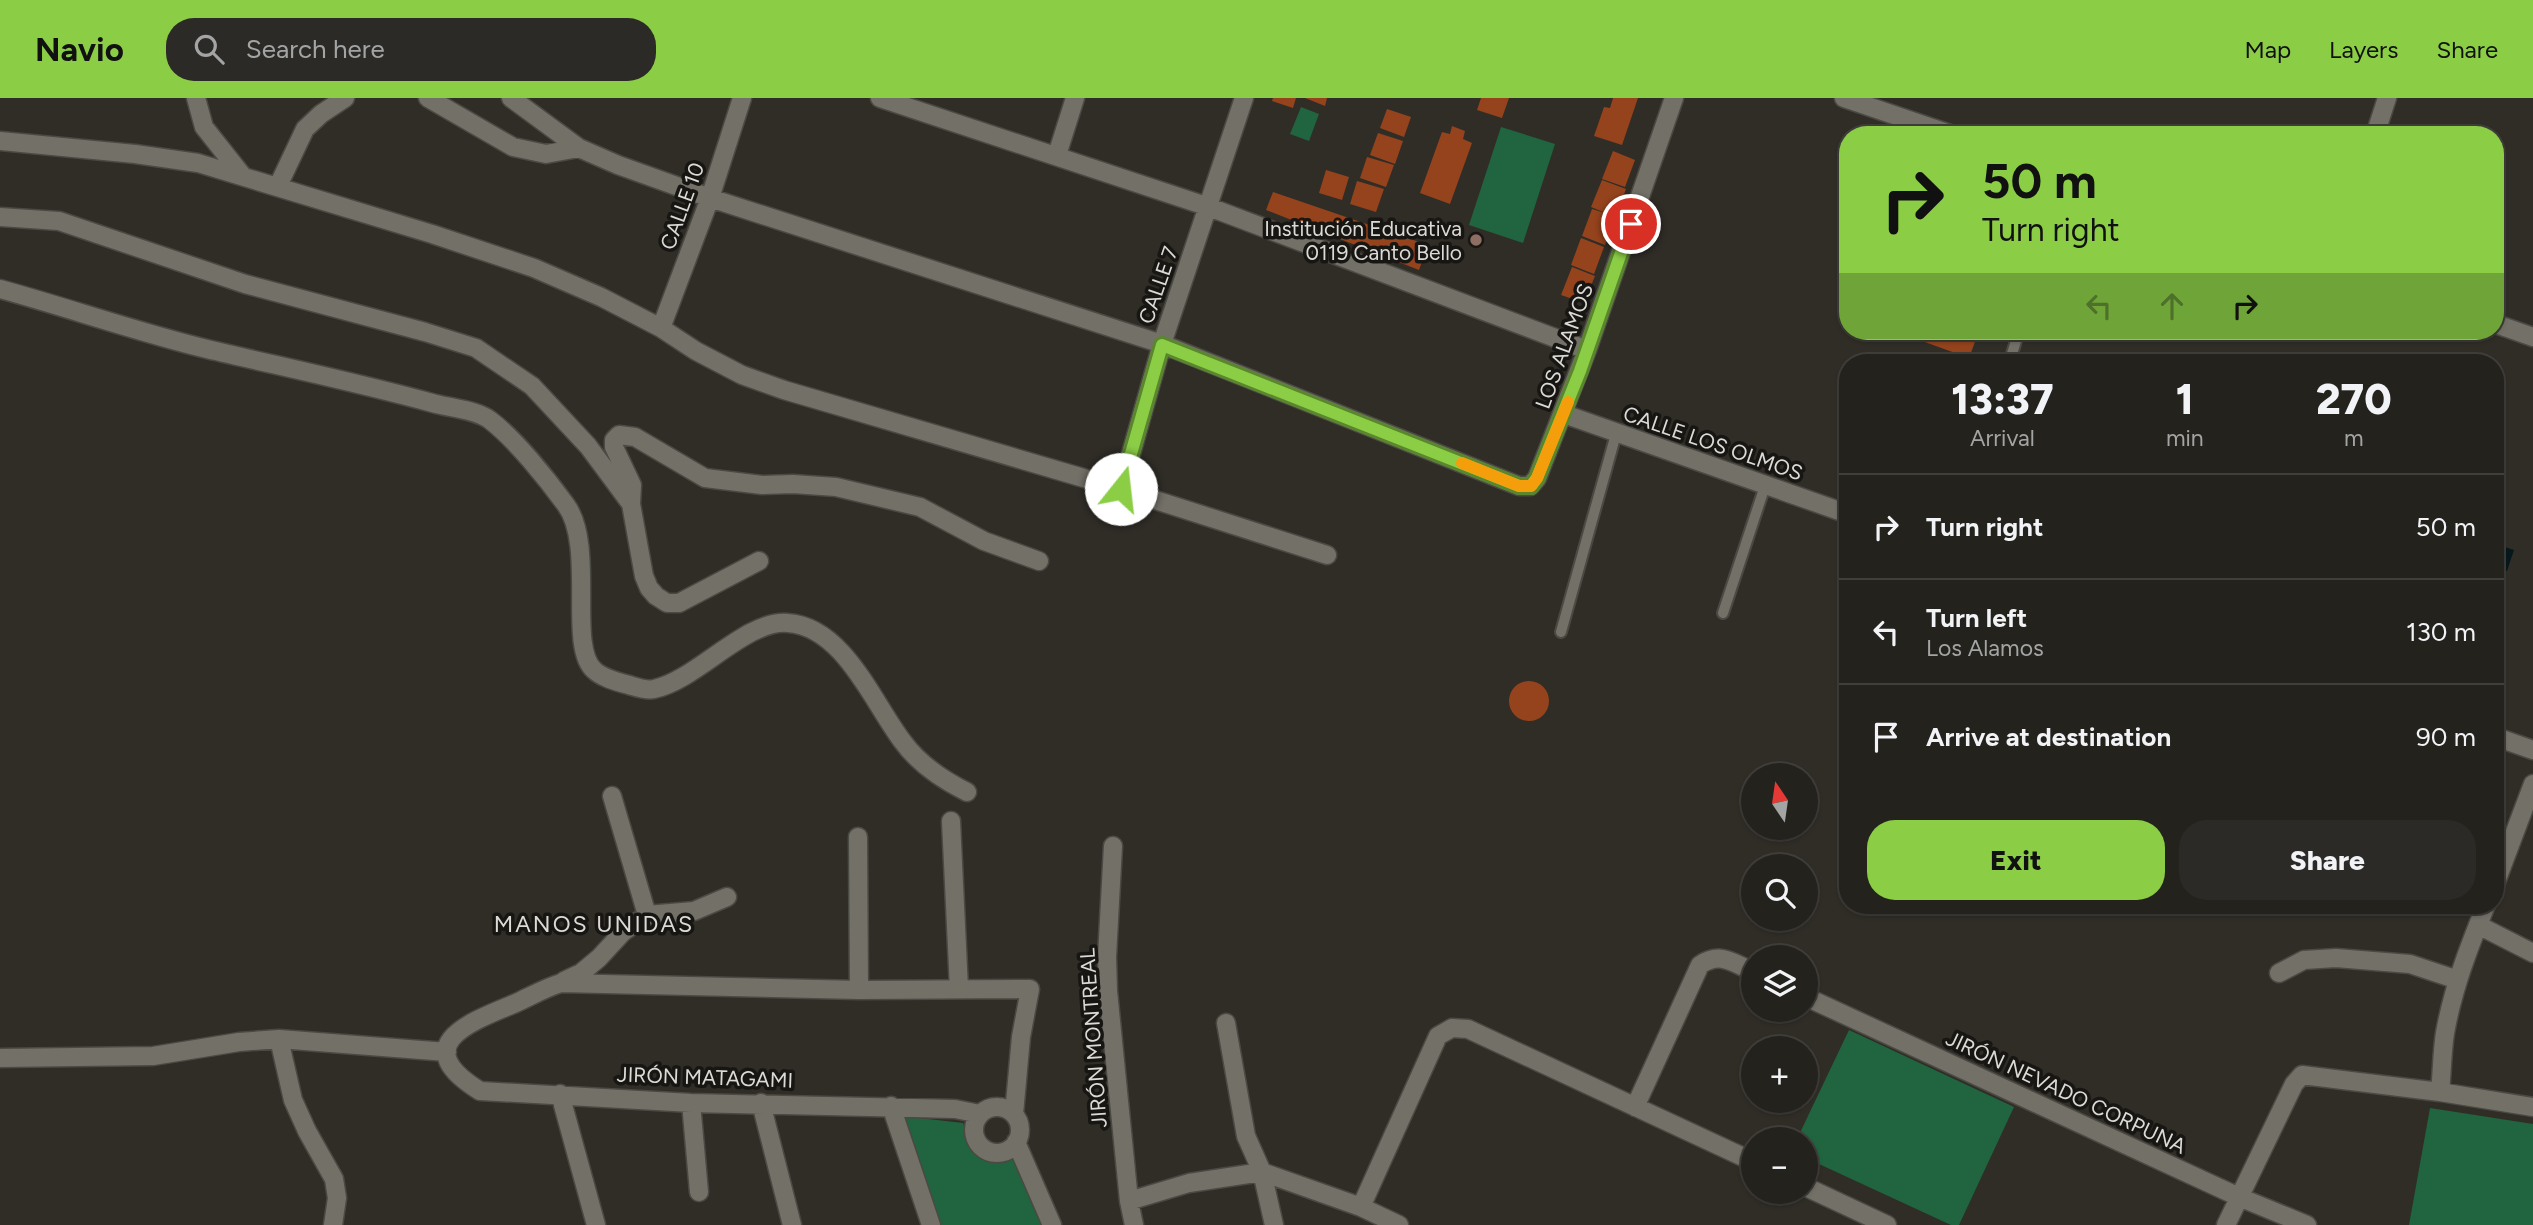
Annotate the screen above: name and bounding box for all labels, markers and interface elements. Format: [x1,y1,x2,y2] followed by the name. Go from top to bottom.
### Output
[166,18,656,81] search box
[35,30,124,69] text: Navio
[190,30,228,68] icon: search
[246,33,385,65] text: Search here
[2244,35,2291,64] text: Map
[2329,35,2398,64] text: Layers
[2436,35,2498,64] text: Share
[1982,151,2097,210] text: 50 m
[1867,154,1958,245] icon: right
[655,159,709,253] street label: CALLE 10
[1601,194,1661,254] pin
[1612,205,1650,243] icon: arrive
[1982,211,2120,249] text: Turn right
[1264,216,1462,265] place label: Institución Educativa 0119 Canto Bello
[1468,232,1484,248] marker: Institución Educativa 0119 Canto Bello
[1133,243,1183,327] street label: CALLE 7
[1530,280,1598,412] street label: LOS ALAMOS
[2080,287,2118,325] icon: left
[2153,287,2191,325] icon: ahead
[2226,287,2264,325] icon: right
[1951,374,2054,425] text: 13:37
[2176,374,2194,425] text: 1
[2316,374,2392,425] text: 270
[1620,401,1806,485] street label: CALLE LOS OLMOS
[1970,424,2035,452] text: Arrival
[2166,424,2204,452] text: min
[2344,424,2364,452] text: m
[1084,452,1158,526] position arrow
[1867,508,1905,546] icon: right
[1926,511,2043,543] text: Turn right
[2416,511,2476,543] text: 50 m
[1926,602,2027,634] text: Turn left
[1867,613,1905,651] icon: left
[2406,616,2476,648] text: 130 m
[1926,634,2044,662] text: Los Alamos
[1867,718,1905,756] icon: arrive
[1926,721,2171,753] text: Arrive at destination
[2416,721,2476,753] text: 90 m
[1741,763,1818,840] north arrow
[1741,763,1818,1204] map controls
[1867,820,2165,900] button: Exit
[2179,820,2476,900] button: Share
[1741,854,1818,931] button: search
[494,910,694,938] district label: MANOS UNIDAS
[1741,945,1818,1022] button: layers
[1074,947,1112,1129] street label: JIRÓN MONTREAL
[1942,1025,2190,1159] street label: JIRÓN NEVADO CORPUNA
[1741,1036,1818,1113] button: +
[616,1061,794,1093] street label: JIRÓN MATAGAMI
[1741,1127,1818,1204] button: −

